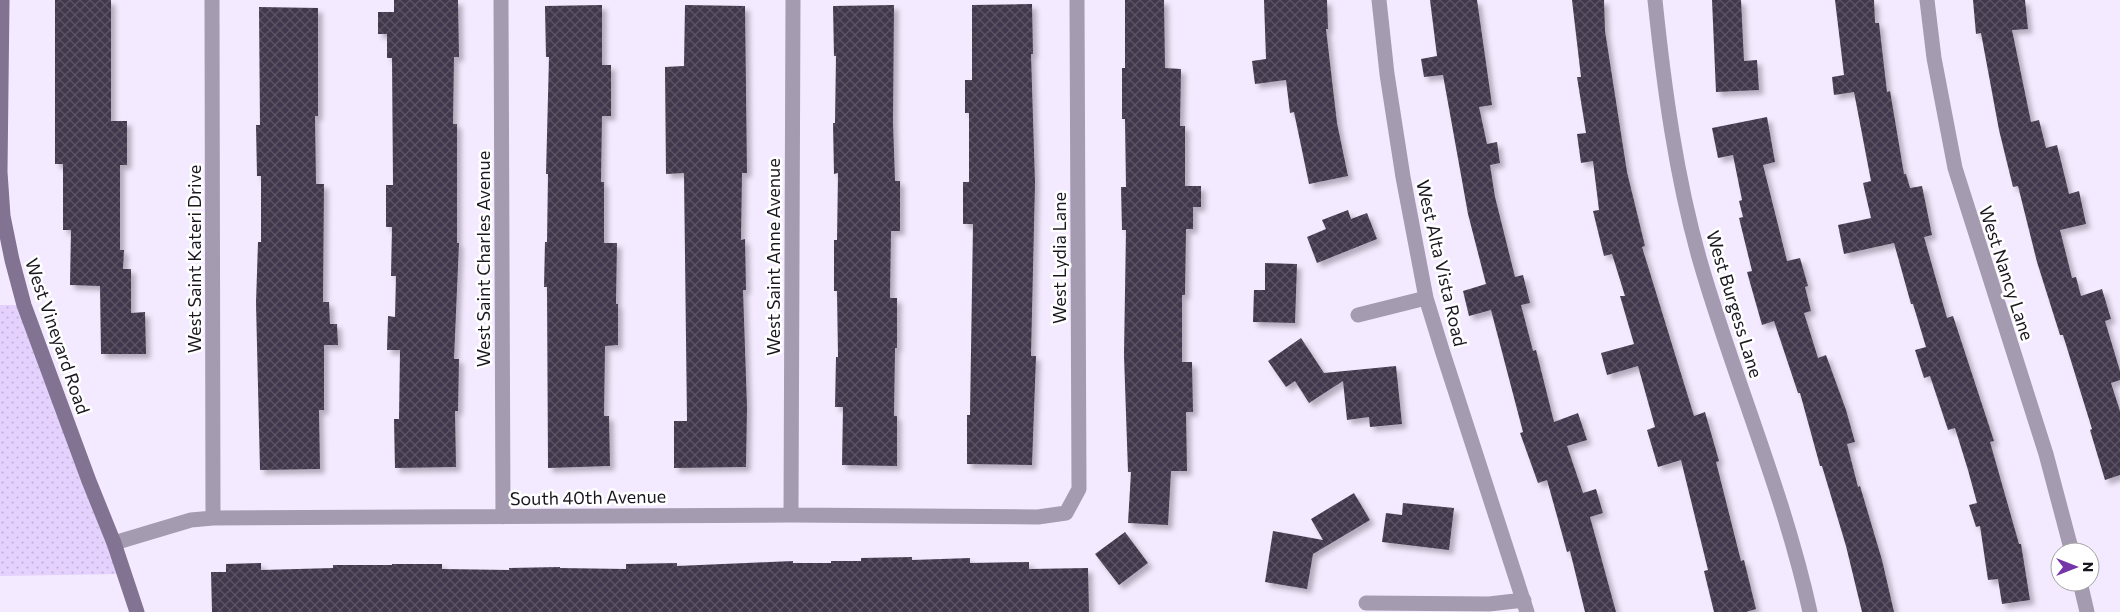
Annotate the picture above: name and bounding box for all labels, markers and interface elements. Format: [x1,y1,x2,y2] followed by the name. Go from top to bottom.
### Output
[472,151,494,367] street label: West Saint Charles Avenue
[762,158,784,356] street label: West Saint Anne Avenue
[183,165,205,353] street label: West Saint Kateri Drive
[1412,178,1472,348] street label: West Alta Vista Road
[1048,192,1070,324] street label: West Lydia Lane
[1975,203,2039,343] street label: West Nancy Lane
[1702,228,1768,380] street label: West Burgess Lane
[21,255,95,417] street label: West Vineyard Road
[510,485,666,509] street label: South 40th Avenue
[2050,542,2100,592] north arrow
[2080,562,2097,572] text: N

